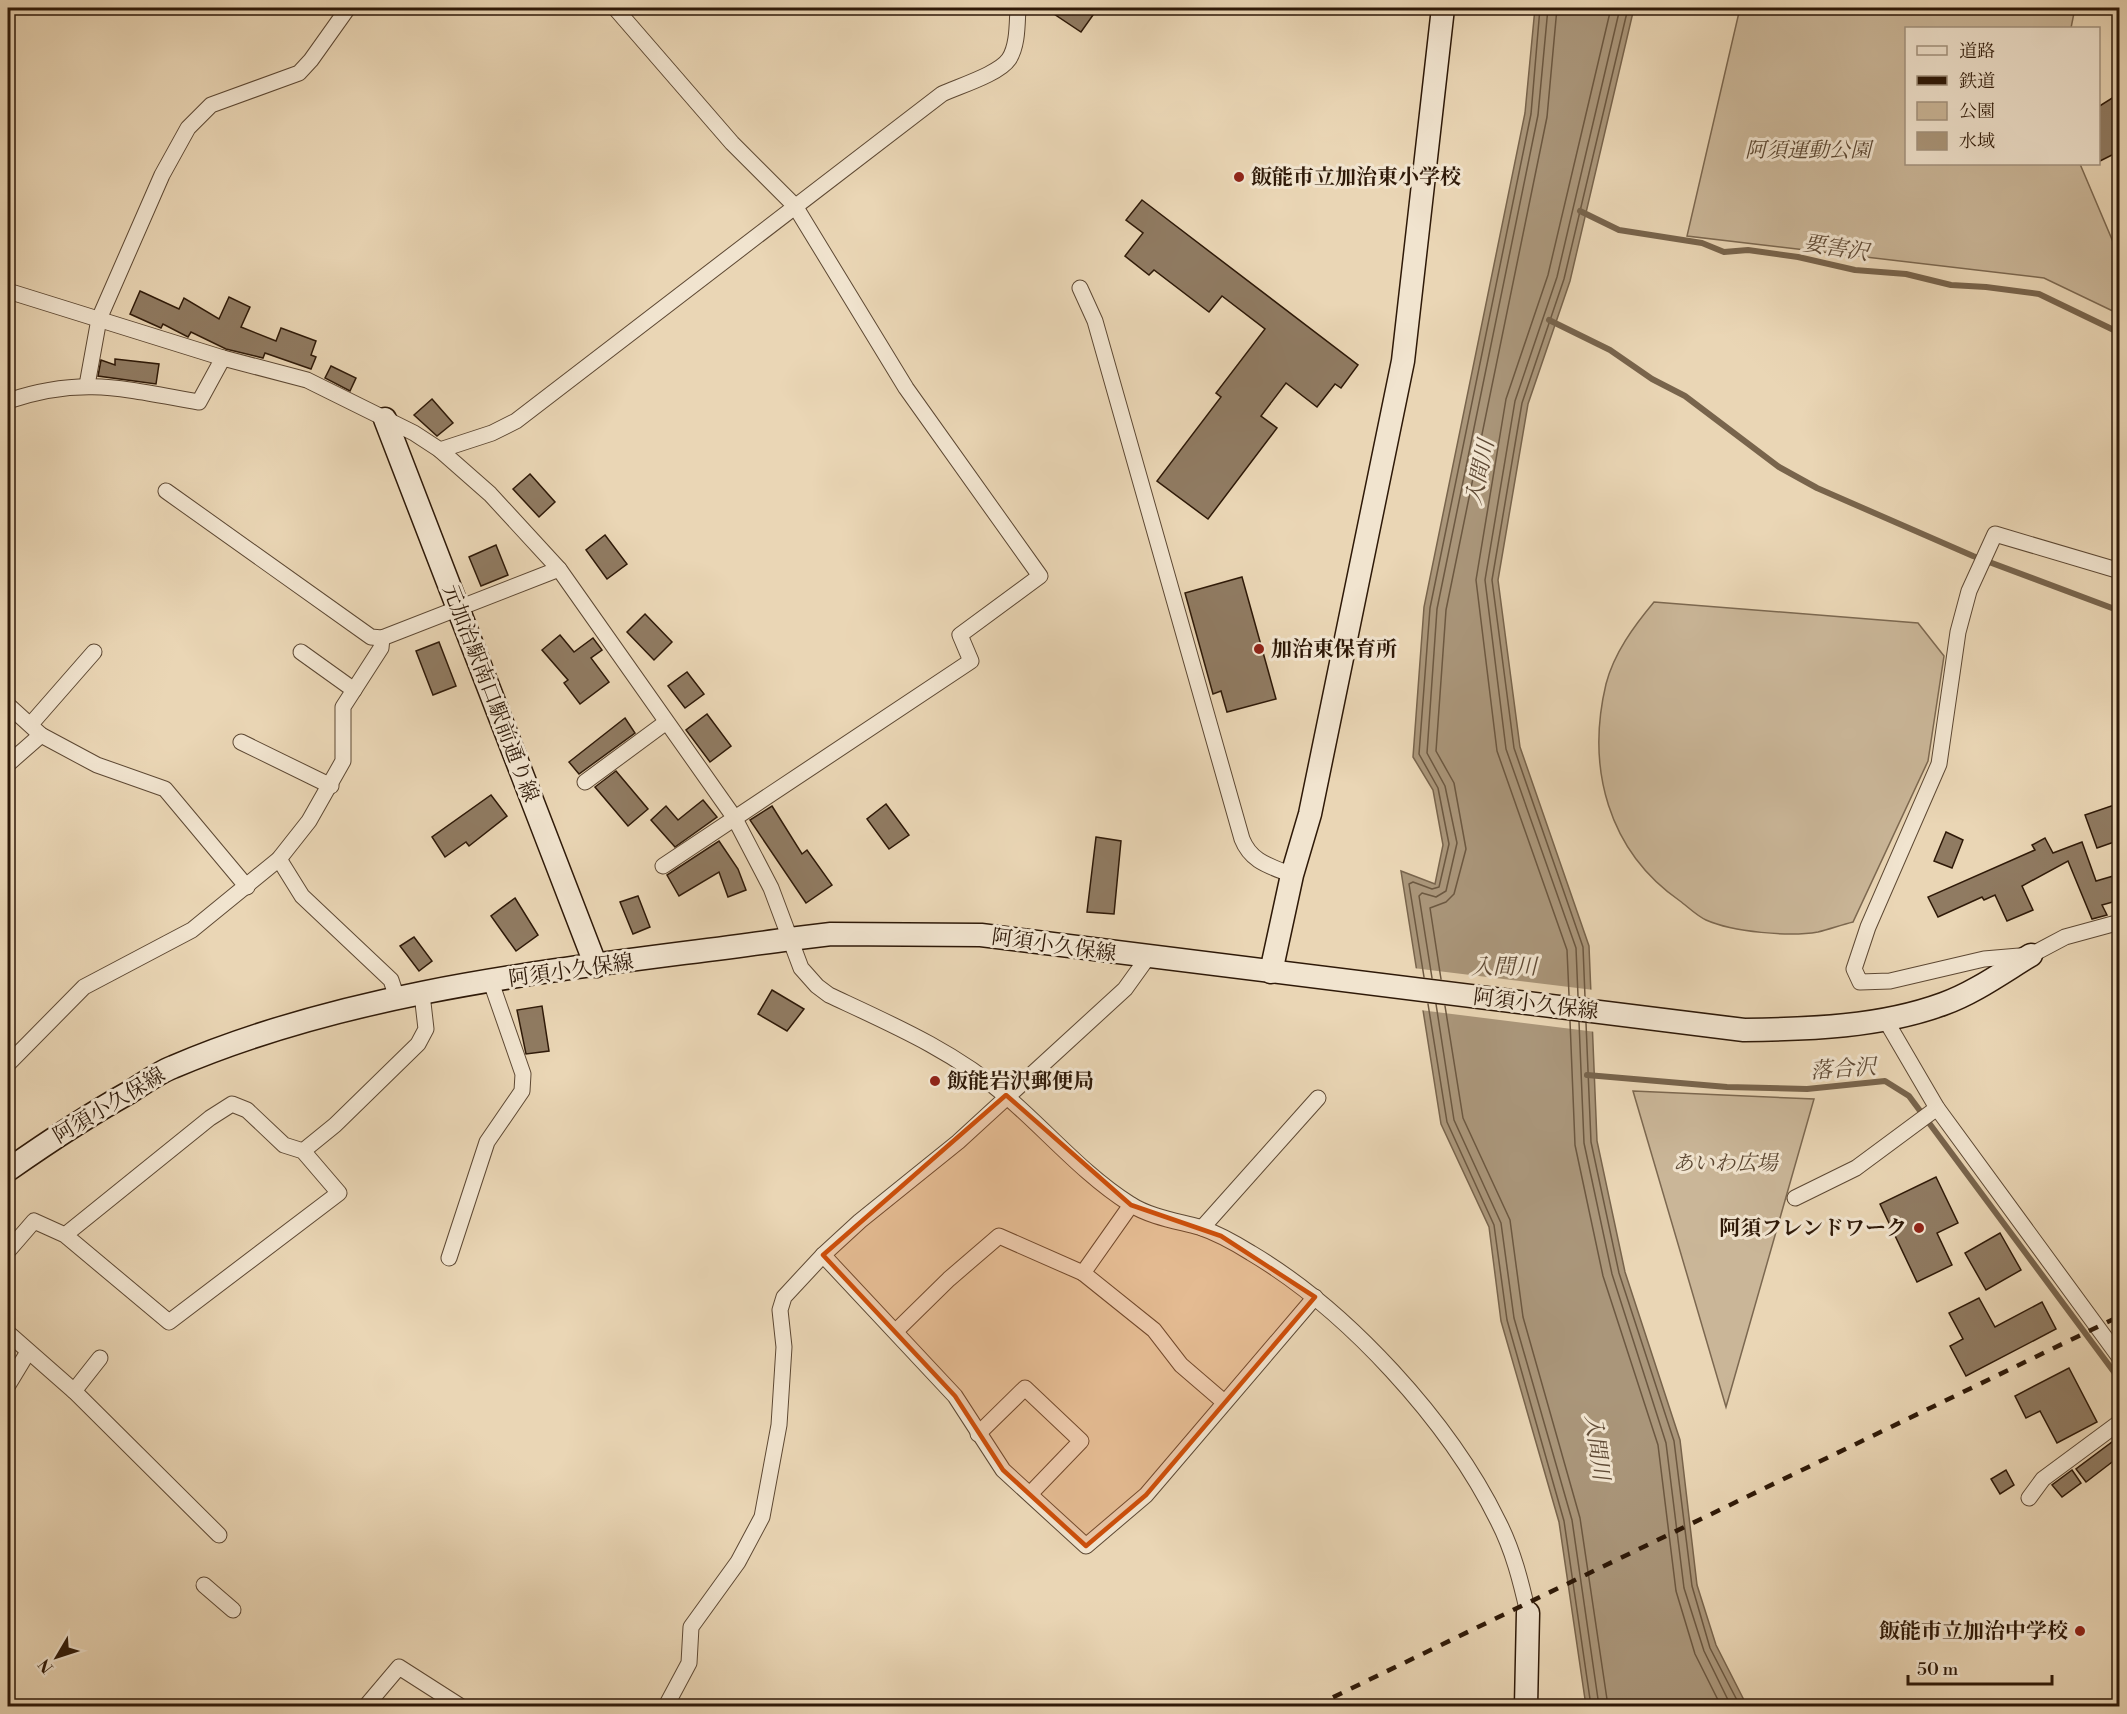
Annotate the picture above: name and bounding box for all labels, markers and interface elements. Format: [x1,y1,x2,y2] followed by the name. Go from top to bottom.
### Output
[1905,27,2100,165] legend
[1959,40,1995,63] text: 道路
[1959,70,1995,93] text: 鉄道
[1959,100,1995,123] text: 公園
[1959,130,1995,153] text: 水域
[1745,138,1874,164] park label: 阿須運動公園
[1251,165,1461,191] place label: 飯能市立加治東小学校
[1232,170,1246,184] marker: 飯能市立加治東小学校
[1801,230,1873,267] water label: 要害沢
[1460,435,1501,507] water label: 入間川
[437,581,544,806] street label: 元加治駅南口駅前通り線
[1271,637,1397,663] place label: 加治東保育所
[1252,642,1266,656] marker: 加治東保育所
[990,924,1118,968] street label: 阿須小久保線
[507,949,635,993] street label: 阿須小久保線
[1471,954,1539,981] water label: 入間川
[1472,984,1600,1026] street label: 阿須小久保線
[1809,1054,1880,1085] water label: 落合沢
[49,1062,170,1149] street label: 阿須小久保線
[947,1069,1094,1095] place label: 飯能岩沢郵便局
[928,1074,942,1088] marker: 飯能岩沢郵便局
[1673,1151,1779,1177] park label: あいわ広場
[1719,1216,1907,1242] place label: 阿須フレンドワーク
[1912,1221,1926,1235] marker: 阿須フレンドワーク
[1579,1413,1615,1484] water label: 入間川
[1879,1619,2068,1645] place label: 飯能市立加治中学校
[2073,1624,2087,1638] marker: 飯能市立加治中学校
[27,1627,87,1687] north arrow
[1908,1648,2052,1686] scale bar
[34,1654,58,1677] text: N
[1917,1658,1959,1681] text: 50 m

